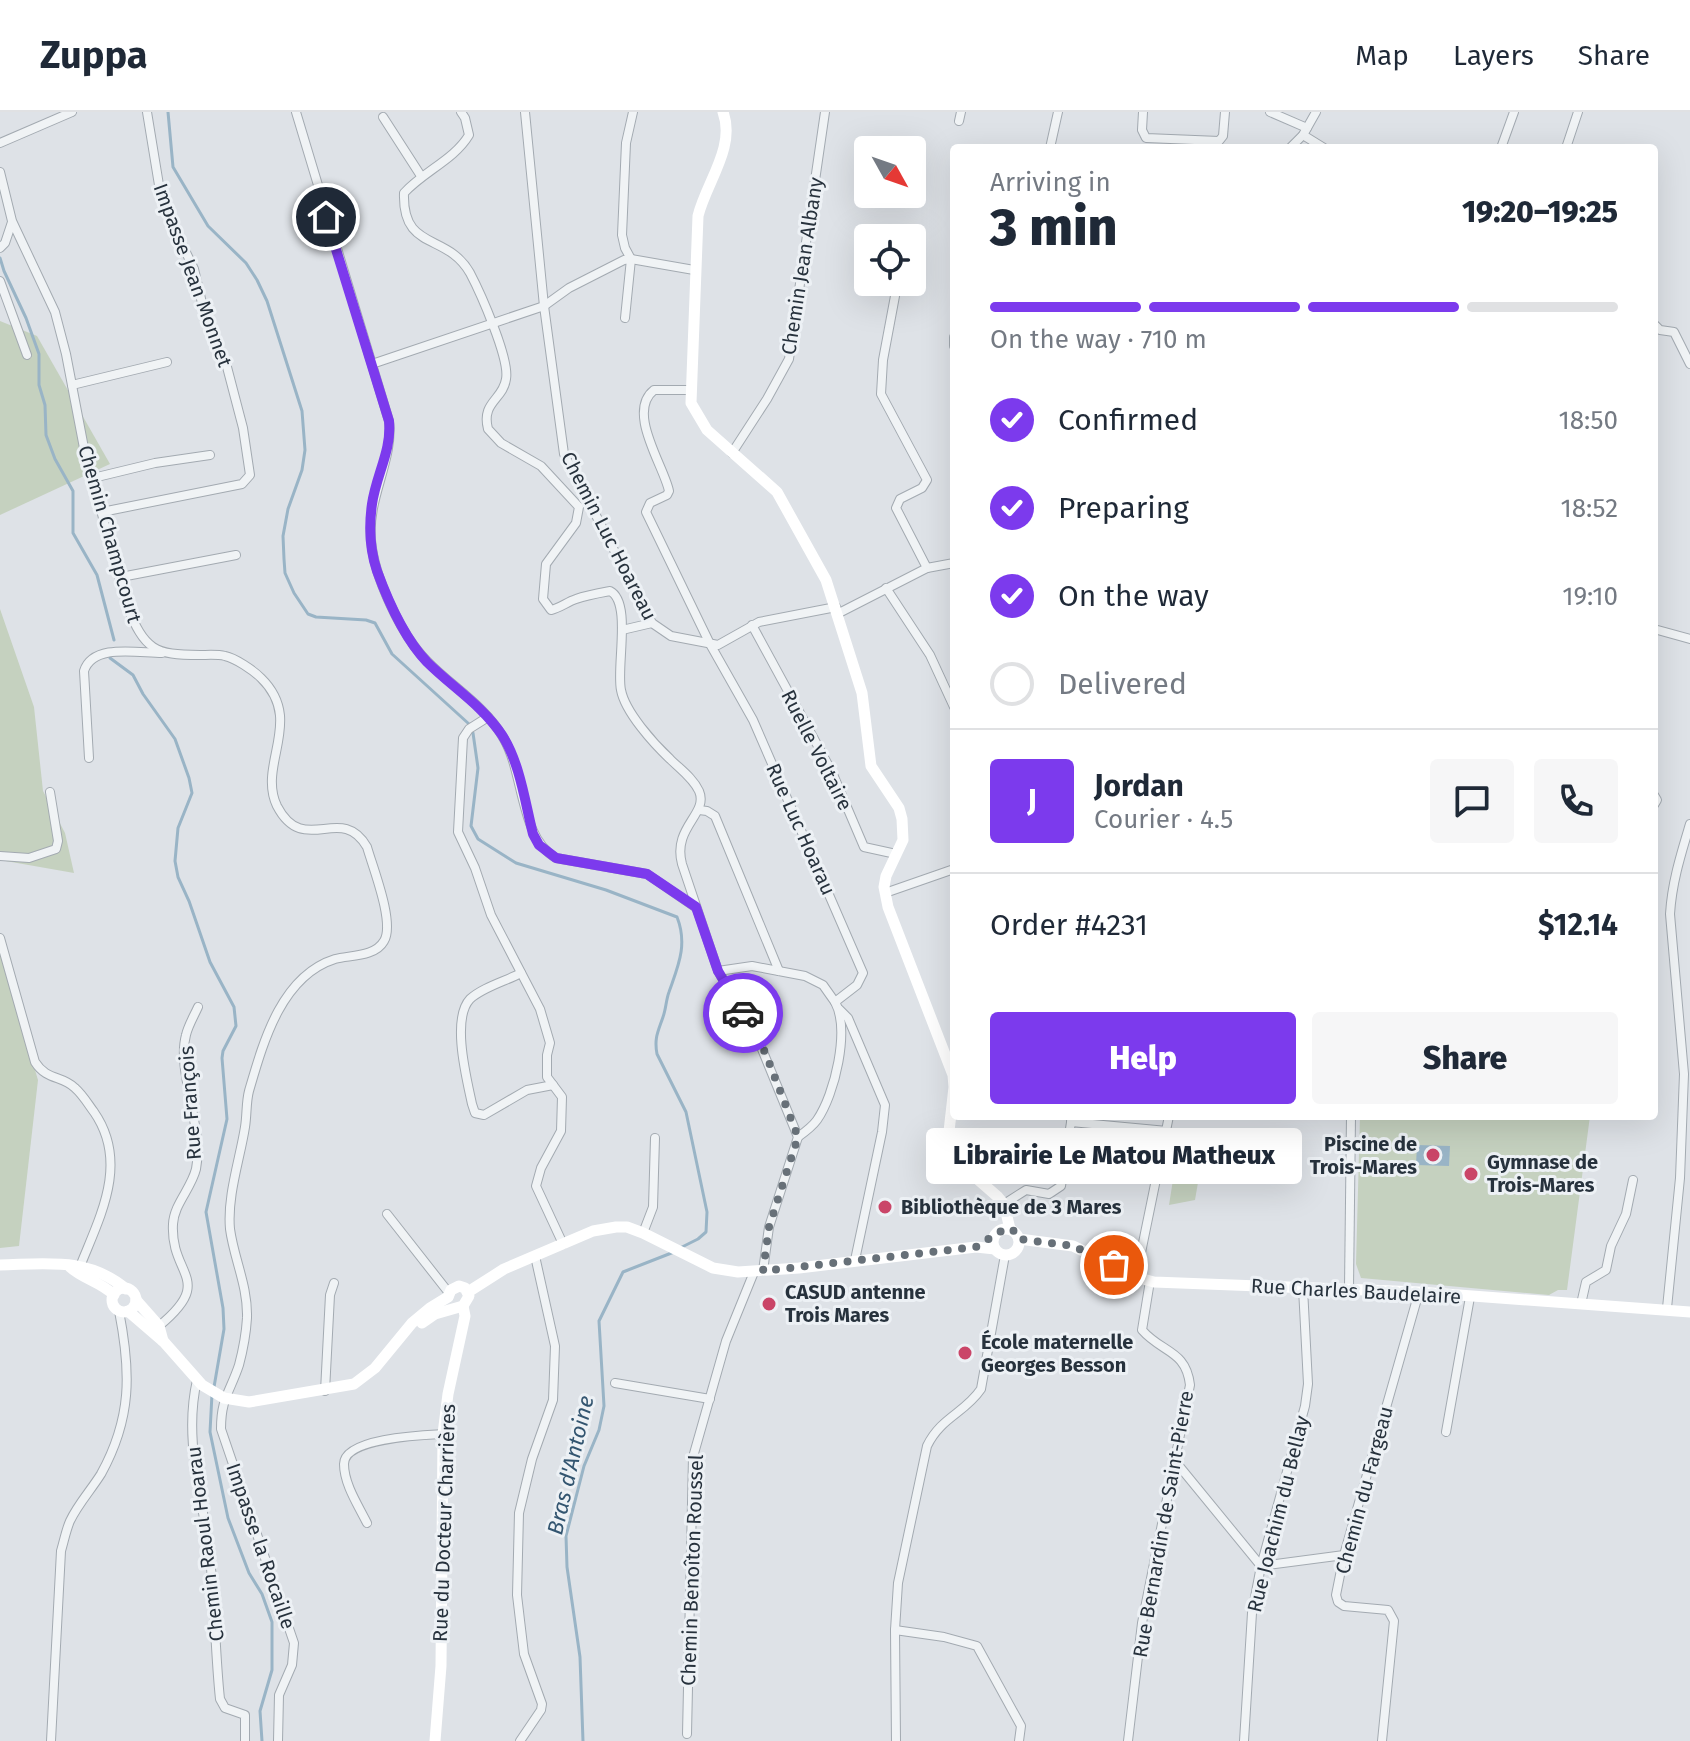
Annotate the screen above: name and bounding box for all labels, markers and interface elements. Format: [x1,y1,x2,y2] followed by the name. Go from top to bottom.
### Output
[40,32,148,78] text: Zuppa
[1355,39,1409,72] text: Map
[1453,39,1534,72] text: Layers
[1578,39,1650,72] text: Share
[854,136,926,208] north arrow
[854,136,926,296] map controls
[990,167,1111,198] text: Arriving in
[776,175,828,356] street label: Chemin Jean Albany
[149,180,238,371] street label: Impasse Jean Monnet
[292,183,360,251] pin
[1462,194,1618,230] text: 19:20–19:25
[304,195,348,239] icon: home
[990,196,1118,259] text: 3 min
[854,224,926,296] button: locate
[990,324,1207,355] text: On the way · 710 m
[990,398,1034,442] icon: check
[1058,402,1198,438] text: Confirmed
[1559,405,1618,436] text: 18:50
[73,443,147,626] street label: Chemin Champcourt
[556,448,662,624] street label: Chemin Luc Hoareau
[990,486,1034,530] icon: check
[1058,490,1189,526] text: Preparing
[1560,493,1618,524] text: 18:52
[990,574,1034,618] icon: check
[1058,578,1209,614] text: On the way
[1562,581,1618,612] text: 19:10
[1058,666,1187,702] text: Delivered
[776,686,858,814] street label: Ruelle Voltaire
[761,759,841,899] street label: Rue Luc Hoarau
[1430,759,1514,843] button: chat
[1534,759,1618,843] button: phone
[1094,768,1184,804] text: Jordan
[1027,783,1037,819] text: J
[1094,804,1233,835] text: Courier · 4.5
[990,907,1148,943] text: Order #4231
[1538,907,1618,943] text: $12.14
[703,973,783,1053] courier
[721,991,765,1035] icon: car
[990,1012,1296,1104] button: Help
[1312,1012,1618,1104] button: Share
[174,1045,207,1161] street label: Rue François
[926,1129,1302,1185] callout: Librairie Le Matou Matheux
[1310,1132,1417,1179] place label: Piscine de Trois-Mares
[953,1140,1275,1171] text: Librairie Le Matou Matheux
[1424,1146,1442,1164] marker: Piscine de Trois-Mares
[1487,1150,1598,1197] place label: Gymnase de Trois-Mares
[1462,1165,1480,1183] marker: Gymnase de Trois-Mares
[901,1195,1122,1219] place label: Bibliothèque de 3 Mares
[876,1198,894,1216] marker: Bibliothèque de 3 Mares
[1080,1231,1148,1299] pin
[1092,1243,1136,1287] icon: bag
[1250,1274,1462,1308] street label: Rue Charles Baudelaire
[785,1280,926,1327] place label: CASUD antenne Trois Mares
[760,1295,778,1313] marker: CASUD antenne Trois Mares
[981,1329,1133,1377] place label: École maternelle Georges Besson
[956,1344,974,1362] marker: École maternelle Georges Besson
[1128,1389,1198,1659] street label: Rue Bernardin de Saint-Pierre
[541,1393,600,1537] water label: Bras d'Antoine
[428,1403,460,1643] street label: Rue du Docteur Charrières
[1330,1404,1398,1576] street label: Chemin du Fargeau
[1242,1413,1314,1615] street label: Rue Joachim du Bellay
[181,1445,229,1643] street label: Chemin Raoul Hoarau
[676,1454,708,1686] street label: Chemin Benoîton Roussel
[221,1460,301,1632] street label: Impasse la Rocaille

